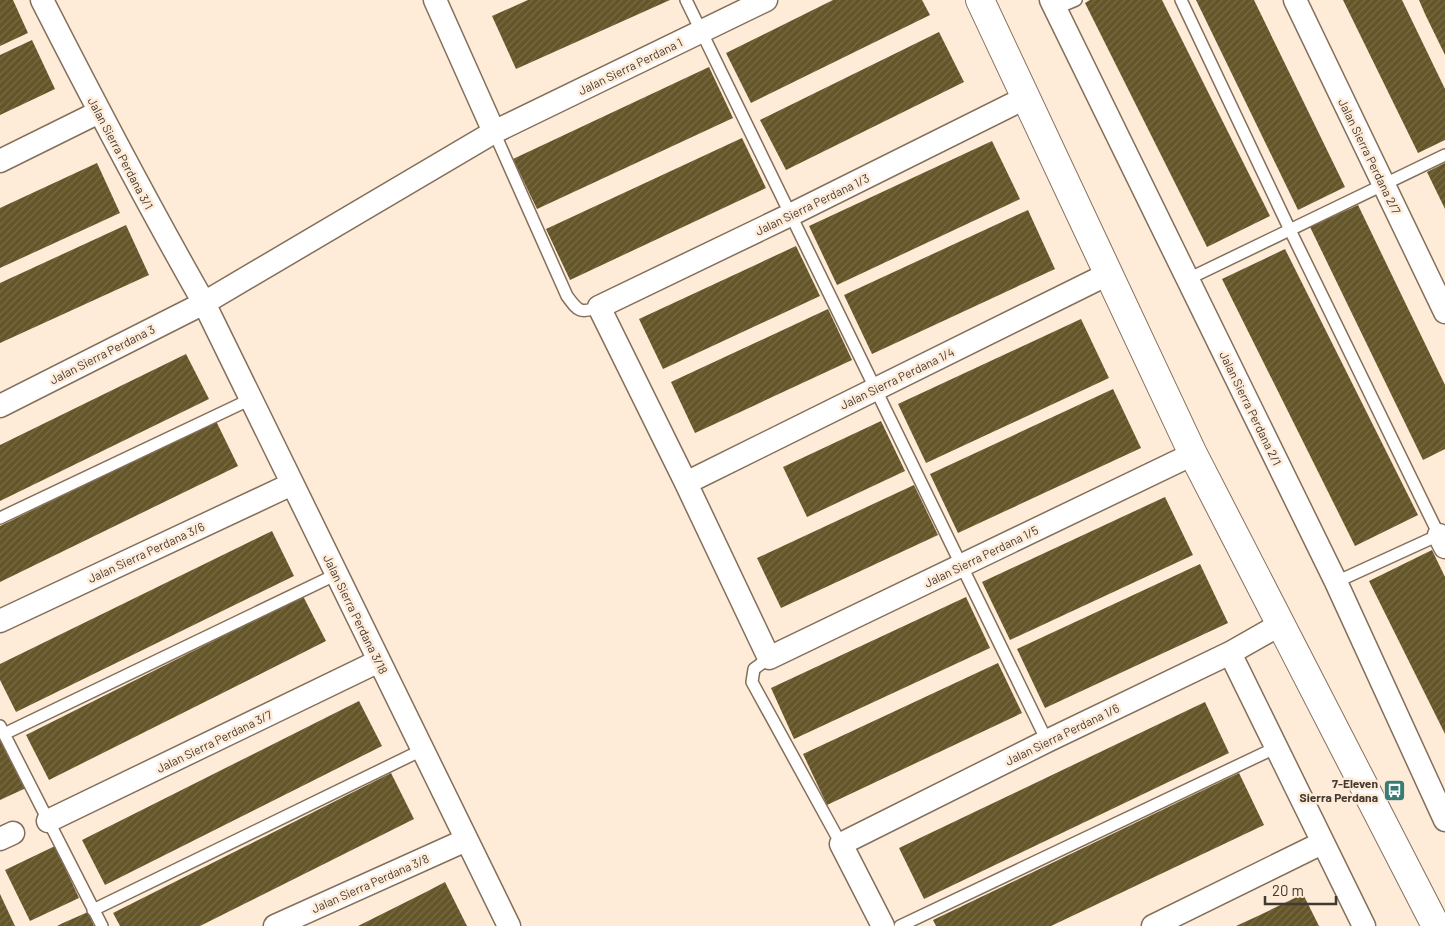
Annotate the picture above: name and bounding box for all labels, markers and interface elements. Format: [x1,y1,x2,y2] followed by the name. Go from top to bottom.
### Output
[576,35,684,97] street label: Jalan Sierra Perdana 1
[85,95,157,211] street label: Jalan Sierra Perdana 3/1
[1336,96,1404,216] street label: Jalan Sierra Perdana 2/7
[753,170,871,238] street label: Jalan Sierra Perdana 1/3
[47,321,157,387] street label: Jalan Sierra Perdana 3
[838,344,956,412] street label: Jalan Sierra Perdana 1/4
[1217,349,1285,467] street label: Jalan Sierra Perdana 2/1
[86,519,206,585] street label: Jalan Sierra Perdana 3/6
[922,522,1040,590] street label: Jalan Sierra Perdana 1/5
[321,552,391,676] street label: Jalan Sierra Perdana 3/18
[1003,700,1121,768] street label: Jalan Sierra Perdana 1/6
[154,707,274,775] street label: Jalan Sierra Perdana 3/7
[1300,776,1378,804] place label: 7-Eleven Sierra Perdana
[1382,778,1406,802] bus stop icon: 7-Eleven Sierra Perdana
[309,851,431,915] street label: Jalan Sierra Perdana 3/8
[1265,874,1336,906] scale bar
[1272,881,1304,899] text: 20 m

